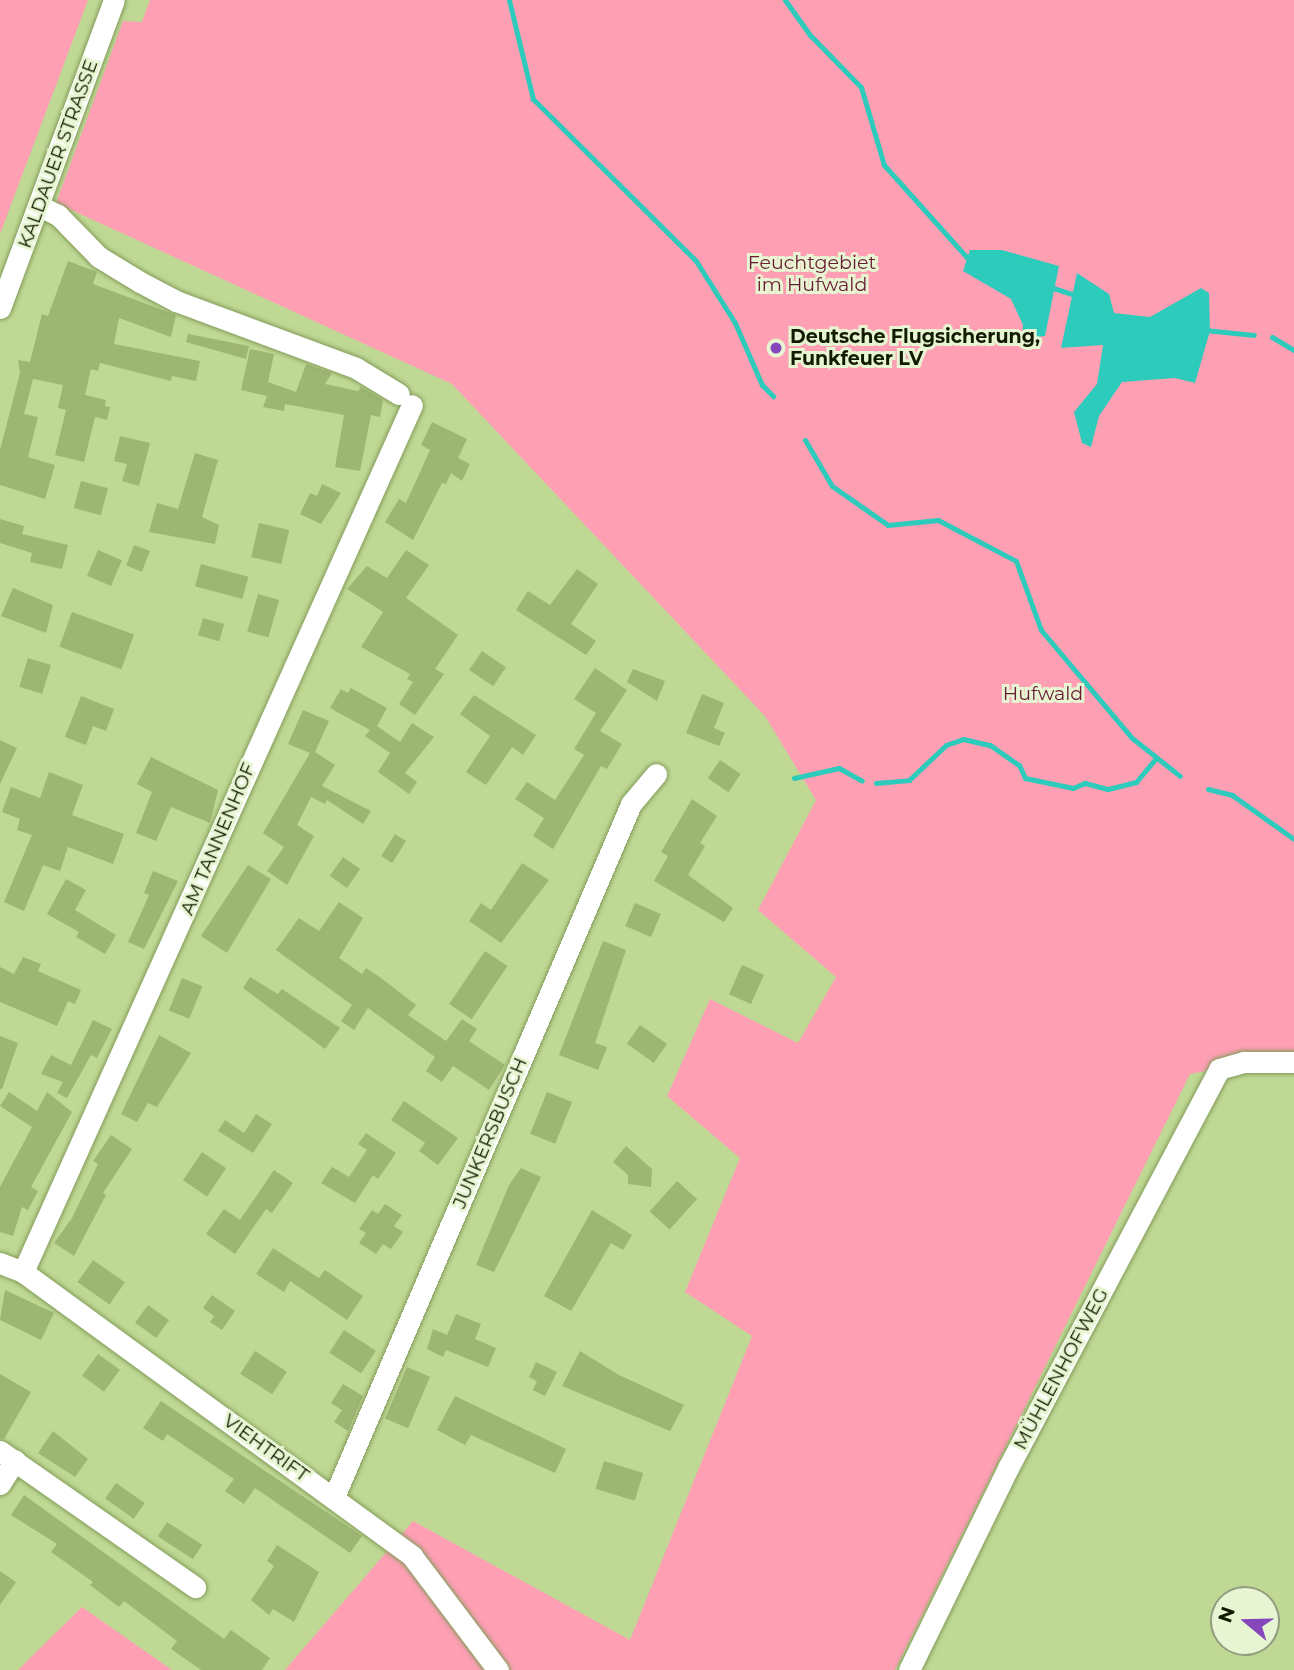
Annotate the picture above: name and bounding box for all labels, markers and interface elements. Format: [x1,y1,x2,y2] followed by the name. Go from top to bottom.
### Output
[13,57,103,251] street label: KALDAUER STRASSE
[748,252,876,296] park label: Feuchtgebiet im Hufwald
[790,326,1040,370] place label: Deutsche Flugsicherung, Funkfeuer LV
[768,340,784,356] marker: Deutsche Flugsicherung, Funkfeuer LV
[1003,683,1083,705] park label: Hufwald
[176,759,260,919] street label: AM TANNENHOF
[448,1054,532,1212] street label: JUNKERSBUSCH
[1009,1284,1113,1454] street label: MÜHLENHOFWEG
[219,1409,313,1487] street label: VIEHTRIFT
[1210,1586,1280,1656] north arrow
[1213,1604,1240,1626] text: N

